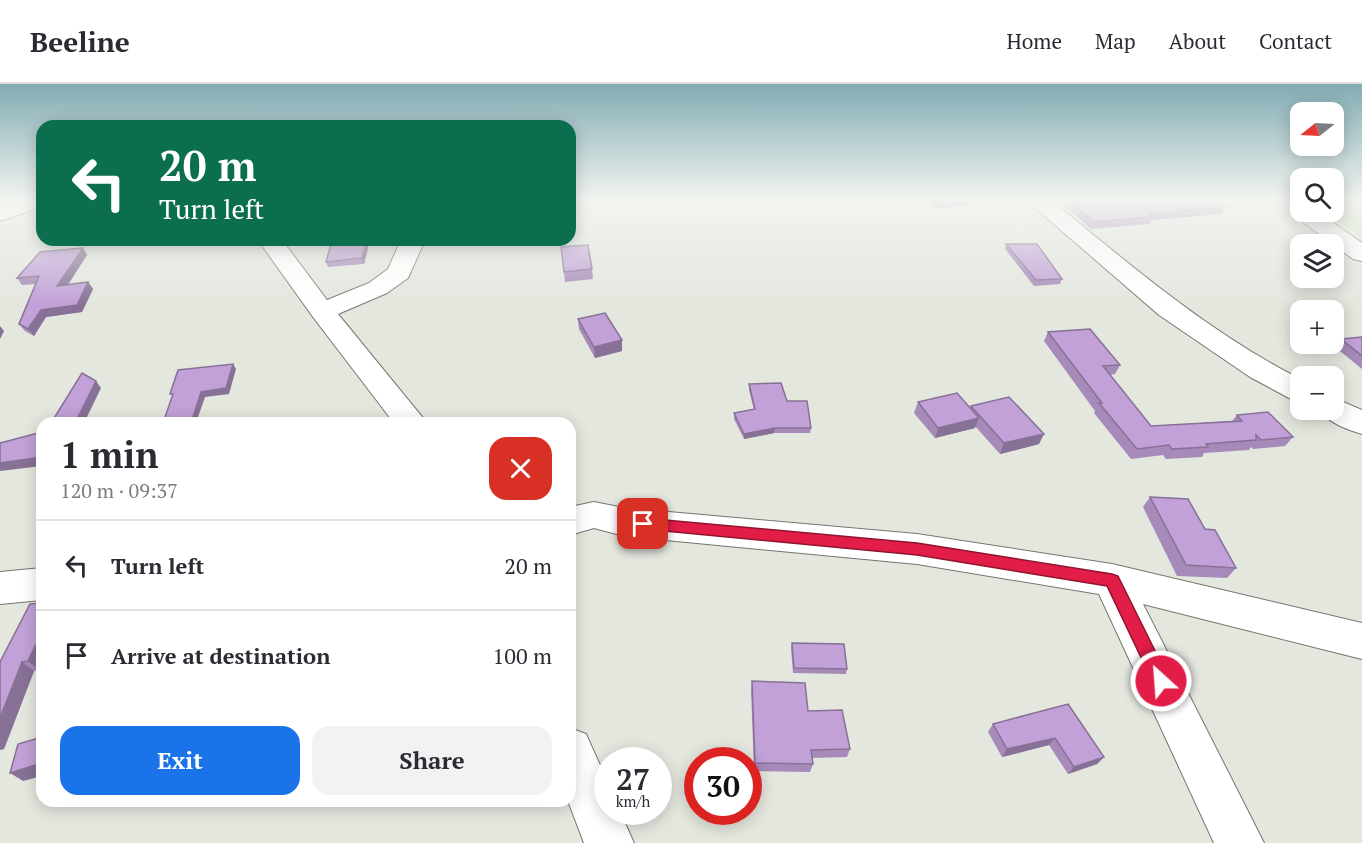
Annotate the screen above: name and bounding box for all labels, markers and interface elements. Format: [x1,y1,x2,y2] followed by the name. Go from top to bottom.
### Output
[30,23,130,60] text: Beeline
[1006,27,1062,55] text: Home
[1095,27,1136,55] text: Map
[1169,27,1226,55] text: About
[1259,27,1332,55] text: Contact
[1290,102,1344,156] north arrow
[1290,102,1344,420] map controls
[159,137,257,193] text: 20 m
[60,144,138,222] icon: left
[1290,168,1344,222] button: search
[159,191,264,227] text: Turn left
[1290,234,1344,288] button: layers
[1290,300,1344,354] button: +
[1290,366,1344,420] button: −
[60,431,158,478] text: 1 min
[489,437,552,500] button: close
[60,477,178,504] text: 120 m · 09:37
[617,498,668,549] pin
[626,507,659,540] icon: arrive
[60,549,93,582] icon: left
[111,551,204,580] text: Turn left
[504,551,552,580] text: 20 m
[60,639,93,672] icon: arrive
[111,641,330,670] text: Arrive at destination
[492,641,552,670] text: 100 m
[1129,649,1193,713] position arrow
[60,726,300,795] button: Exit
[312,726,552,795] button: Share
[684,747,762,825] speed limit sign: 30
[616,759,650,799] text: 27
[616,791,650,811] text: km/h

